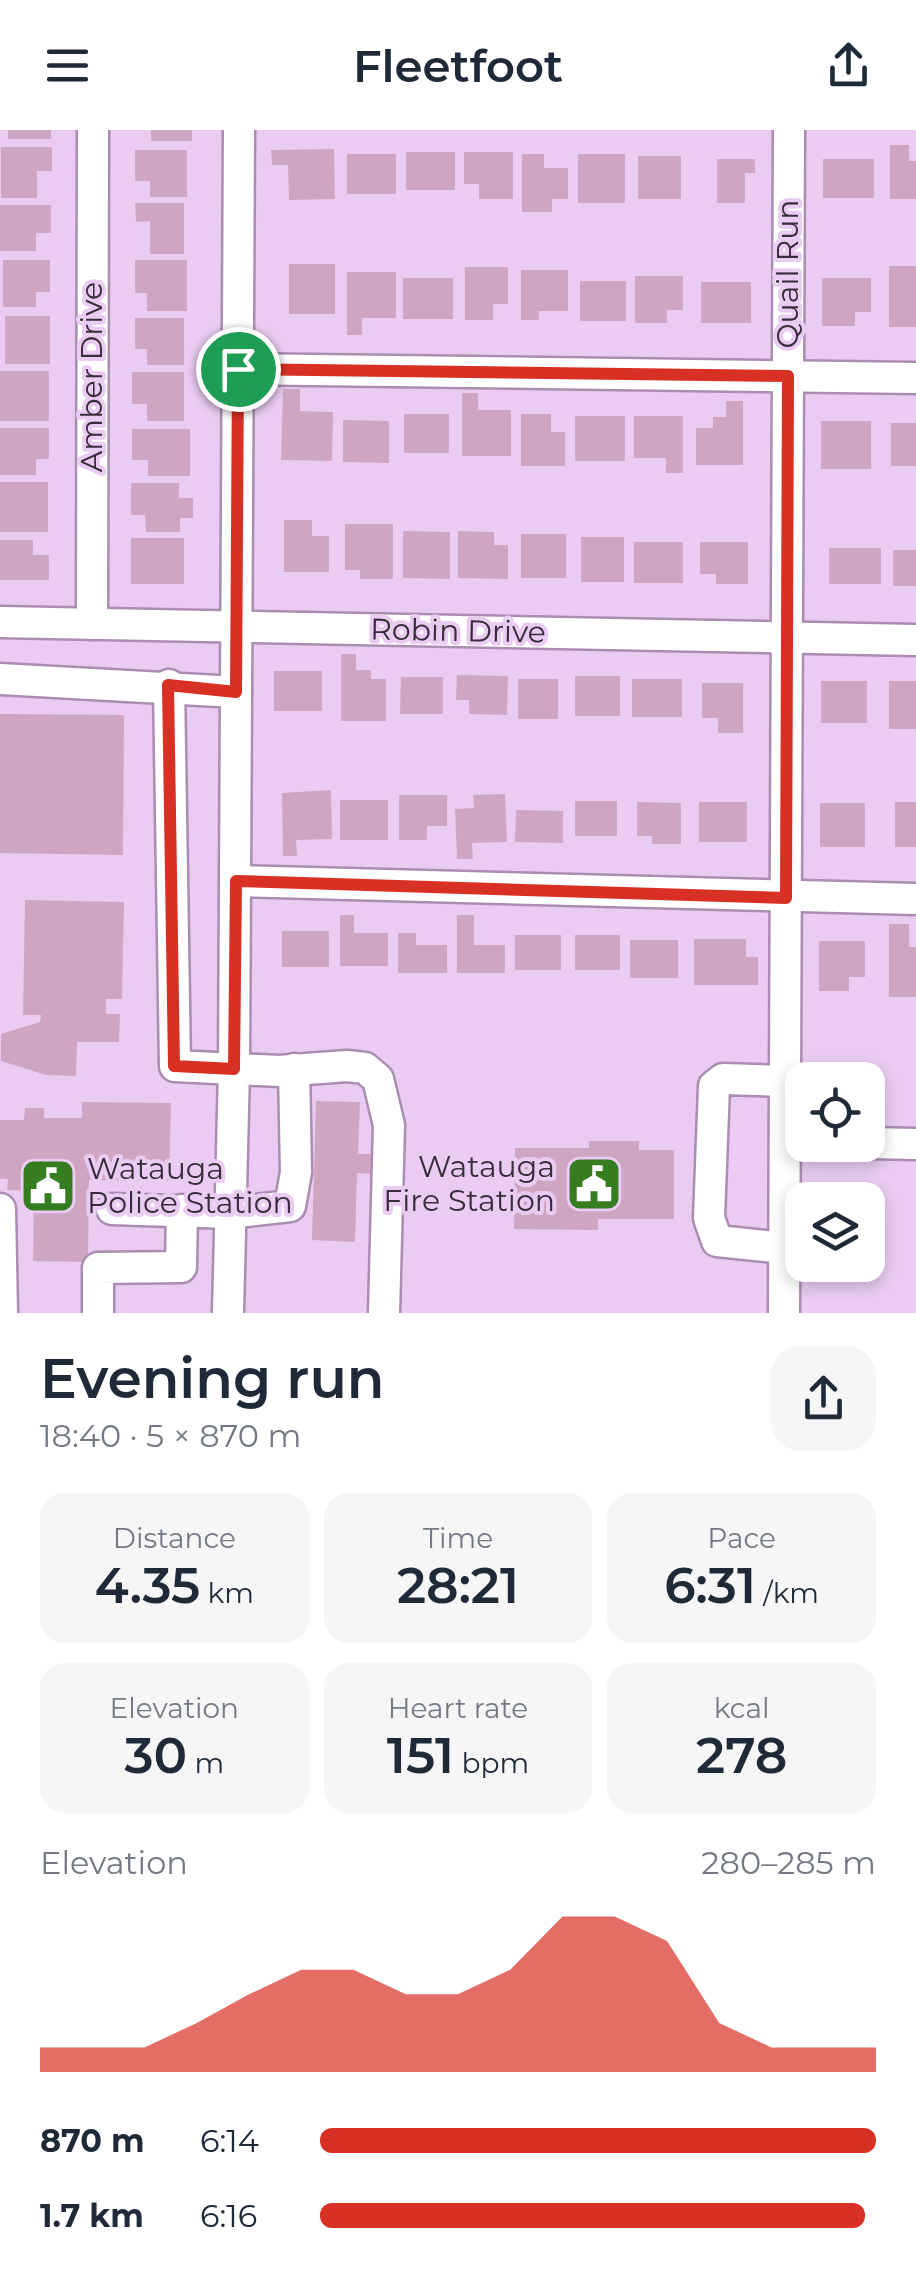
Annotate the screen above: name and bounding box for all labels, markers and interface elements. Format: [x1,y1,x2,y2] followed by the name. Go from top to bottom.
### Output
[40,38,95,93] icon: menu
[353,38,563,93] text: Fleetfoot
[821,38,876,93] icon: share
[769,199,806,349] street label: Quail Run
[73,282,110,472] street label: Amber Drive
[196,327,281,412] pin
[211,342,266,397] icon: arrive
[370,610,546,651] street label: Robin Drive
[785,1062,885,1282] map controls
[785,1062,885,1162] button: locate
[383,1148,555,1219] place label: Watauga Fire Station
[87,1150,293,1221] place label: Watauga Police Station
[564,1154,624,1214] public building icon: Watauga Fire Station
[18,1156,78,1216] public building icon: Watauga Police Station
[785,1182,885,1282] button: layers
[40,1345,385,1412] text: Evening run
[771,1346,876,1451] button: share
[40,1416,301,1455] text: 18:40 · 5 × 870 m
[113,1521,236,1555] text: Distance
[423,1521,493,1555] text: Time
[707,1521,776,1555] text: Pace
[95,1555,200,1616] text: 4.35
[397,1555,519,1616] text: 28:21
[664,1555,756,1616] text: 6:31
[200,1576,254,1610] text: km
[756,1576,819,1610] text: /km
[110,1691,239,1725] text: Elevation
[388,1691,528,1725] text: Heart rate
[714,1691,770,1725] text: kcal
[124,1725,187,1786] text: 30
[387,1725,454,1786] text: 151
[696,1725,787,1786] text: 278
[187,1746,224,1780] text: m
[454,1746,529,1780] text: bpm
[40,1843,188,1882] text: Elevation
[701,1843,876,1882] text: 280–285 m
[40,2121,145,2160] text: 870 m
[200,2121,259,2160] text: 6:14
[40,2196,144,2235] text: 1.7 km
[200,2196,257,2235] text: 6:16

